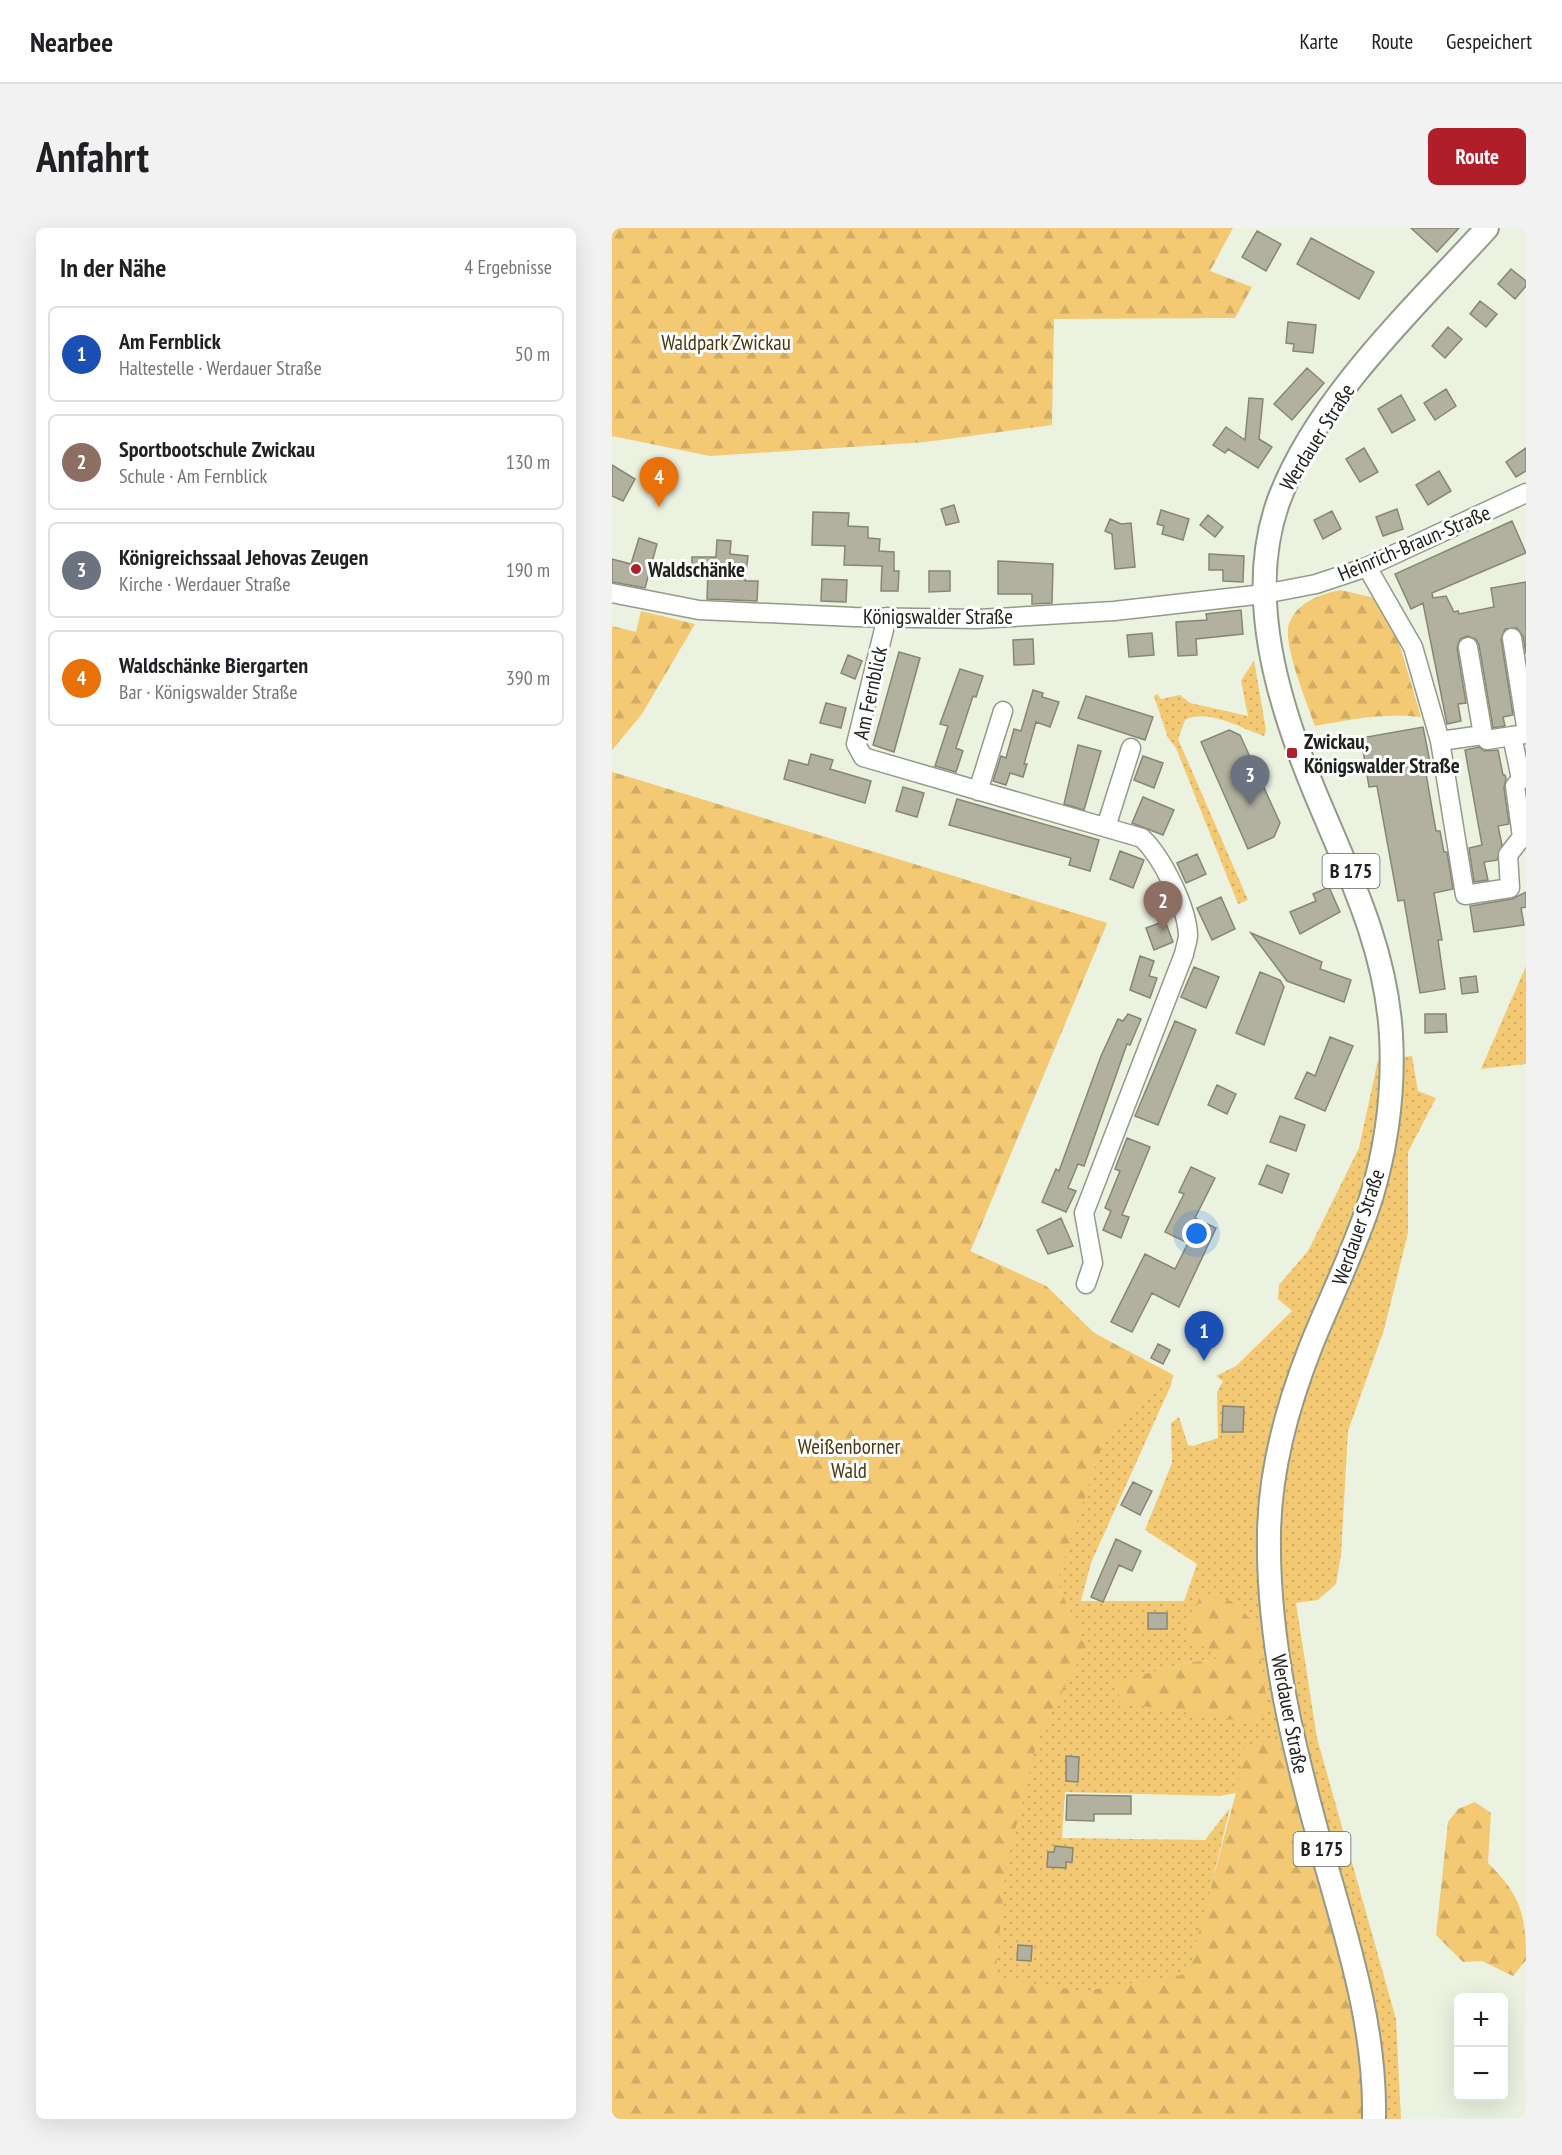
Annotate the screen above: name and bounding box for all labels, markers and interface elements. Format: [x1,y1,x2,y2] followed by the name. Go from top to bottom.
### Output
[30,23,113,60] text: Nearbee
[1300,28,1338,55] text: Karte
[1371,28,1413,55] text: Route
[1446,28,1532,55] text: Gespeichert
[1428,128,1526,185] button: Route
[36,129,149,184] text: Anfahrt
[60,251,166,284] text: In der Nähe
[464,254,552,280] text: 4 Ergebnisse
[119,327,221,355] text: Am Fernblick
[661,329,791,356] park label: Waldpark Zwickau
[77,341,86,367] text: 1
[515,341,550,367] text: 50 m
[119,355,322,381] text: Haltestelle · Werdauer Straße
[1273,378,1361,496] street label: Werdauer Straße
[119,435,315,463] text: Sportbootschule Zwickau
[77,449,86,475] text: 2
[506,449,550,475] text: 130 m
[640,458,678,507] pin: 4
[119,463,267,489] text: Schule · Am Fernblick
[1334,499,1494,587] street label: Heinrich-Braun-Straße
[119,543,368,571] text: Königreichssaal Jehovas Zeugen
[647,556,745,583] place label: Waldschänke
[77,557,86,583] text: 3
[506,557,550,583] text: 190 m
[629,562,643,576] marker: Waldschänke
[119,571,291,597] text: Kirche · Werdauer Straße
[863,603,1013,630] street label: Königswalder Straße
[847,644,893,742] street label: Am Fernblick
[119,651,308,679] text: Waldschänke Biergarten
[77,665,86,691] text: 4
[506,665,550,691] text: 390 m
[119,679,298,705] text: Bar · Königswalder Straße
[1304,728,1460,779] place label: Zwickau, Königswalder Straße
[1285,746,1299,760] marker: Zwickau, Königswalder Straße
[1230,756,1270,805] pin: 3
[1322,854,1380,888] road number: B 175
[1144,882,1182,931] pin: 2
[1326,1165,1390,1289] street label: Werdauer Straße
[1182,1219,1211,1248] your location
[1184,1312,1224,1361] pin: 1
[798,1433,900,1484] park label: Weißenborner Wald
[1265,1652,1315,1776] street label: Werdauer Straße
[1294,1832,1350,1866] road number: B 175
[1454,1993,1508,2101] map controls
[1454,1993,1508,2047] button: +
[1454,2047,1508,2101] button: −

